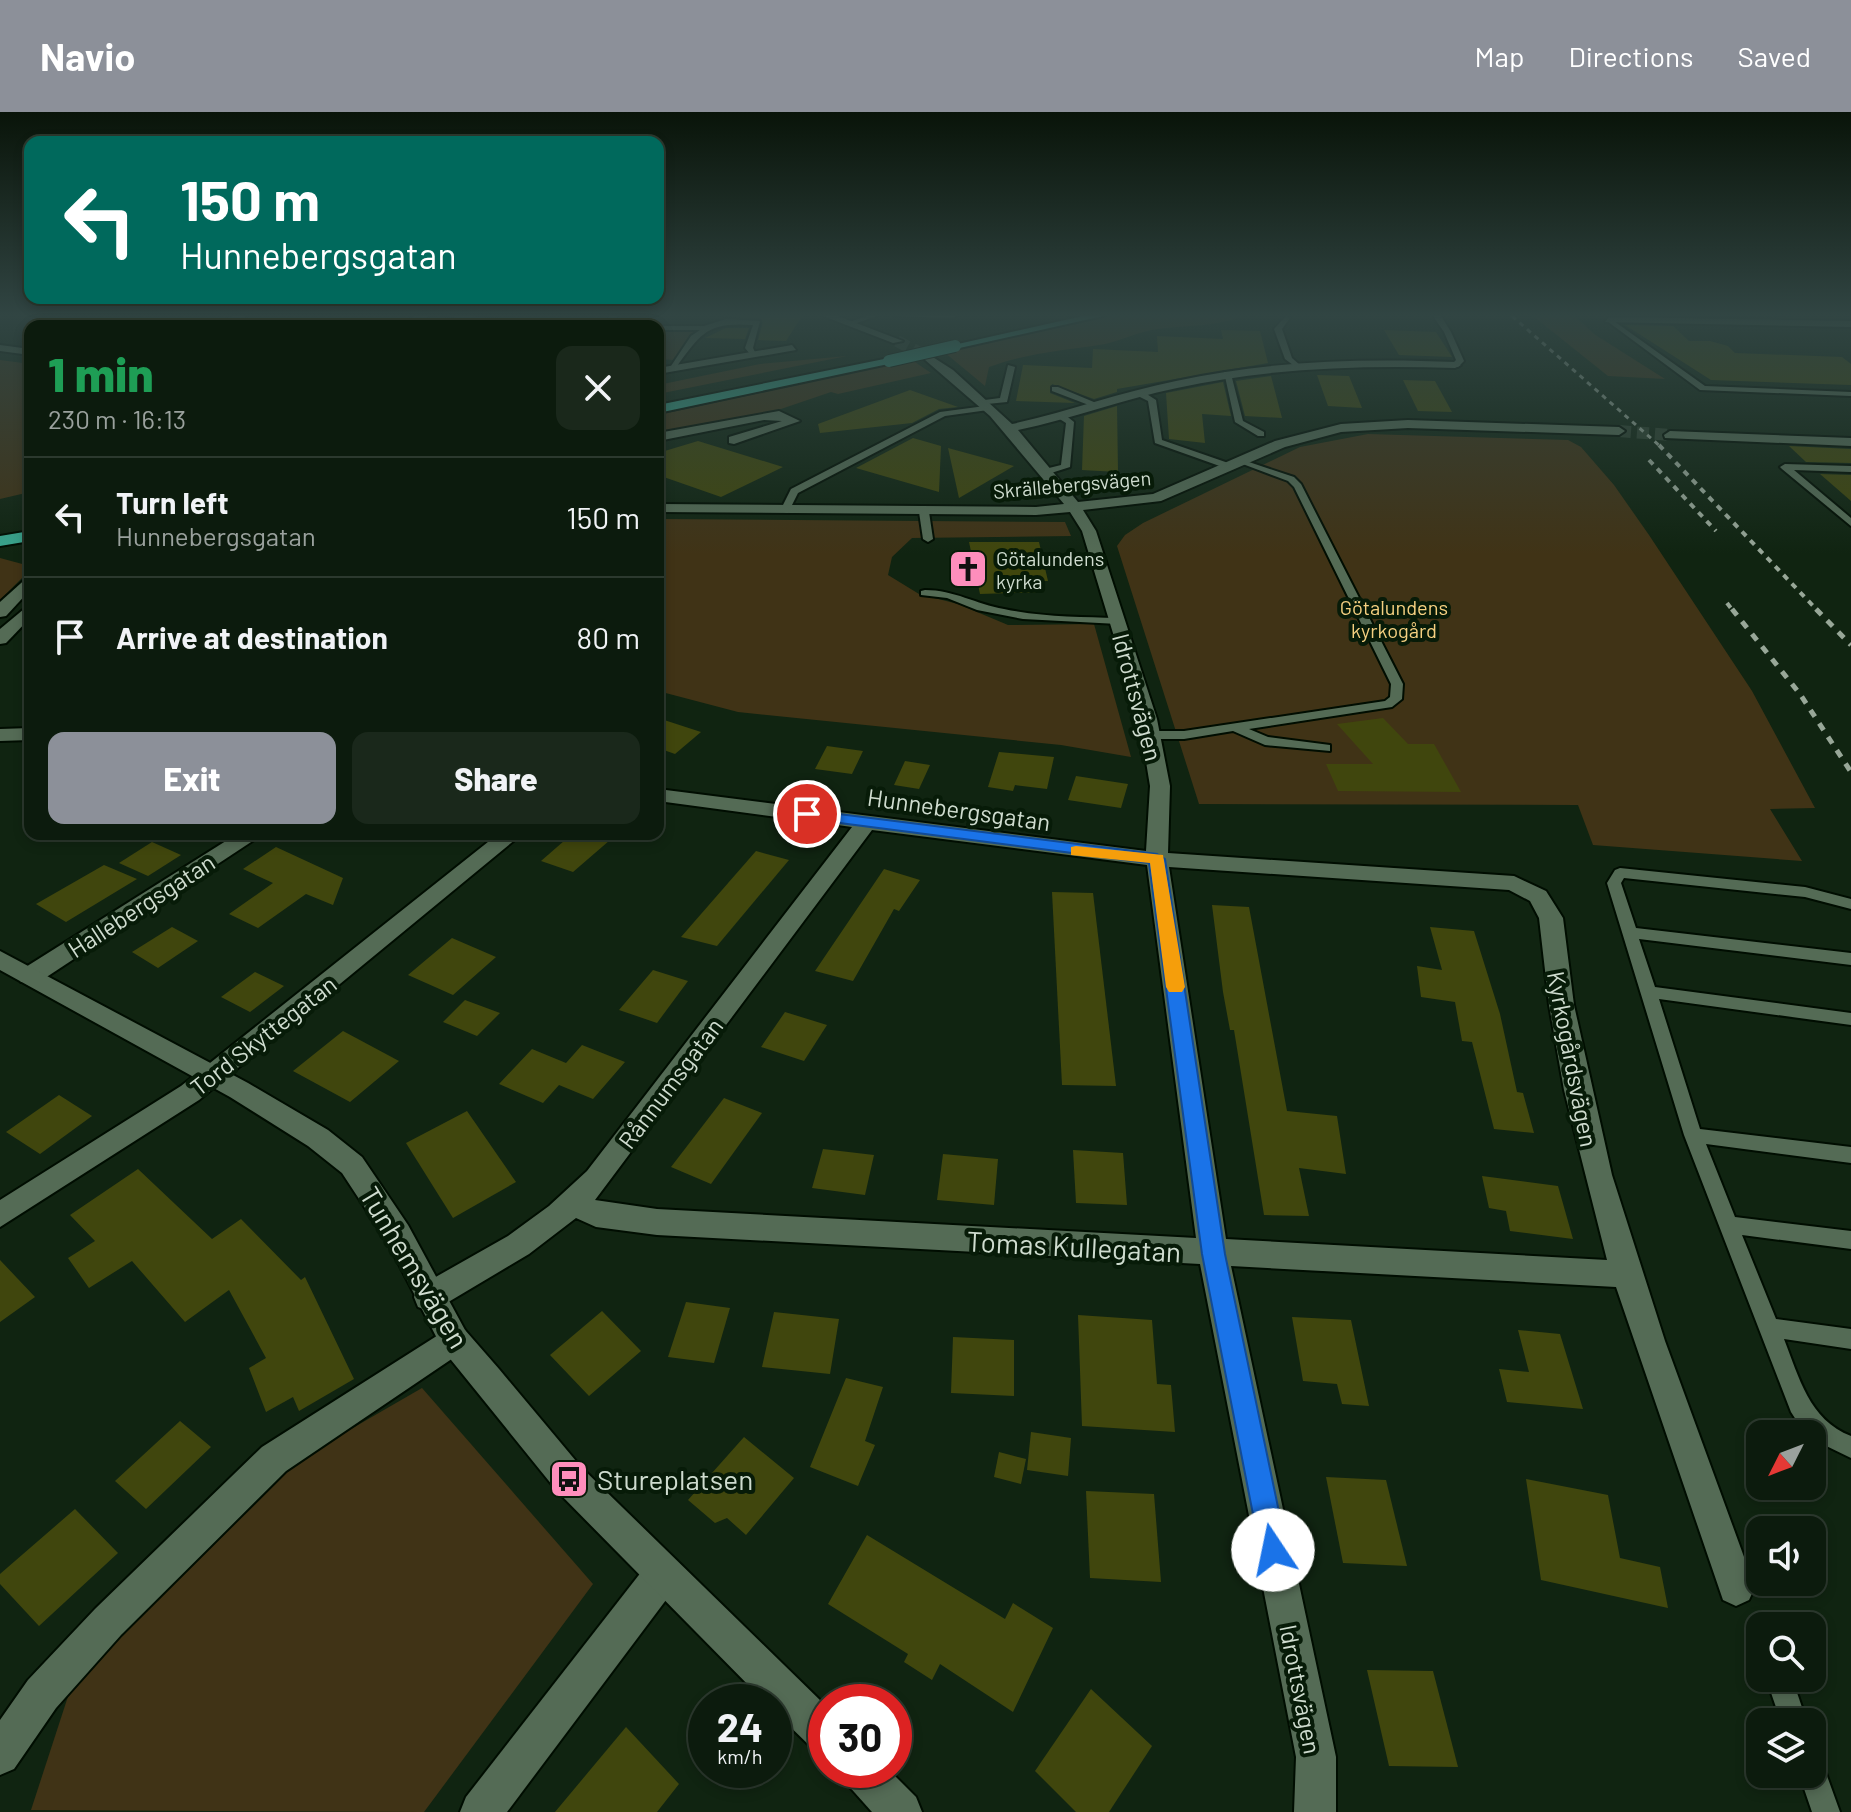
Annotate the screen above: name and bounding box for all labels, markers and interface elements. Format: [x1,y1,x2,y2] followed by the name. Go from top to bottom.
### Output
[40,33,135,79] text: Navio
[1475,39,1524,73] text: Map
[1568,39,1694,73] text: Directions
[1738,39,1811,73] text: Saved
[180,165,320,232] text: 150 m
[48,168,152,272] icon: left
[180,233,457,276] text: Hunnebergsgatan
[48,344,154,402] text: 1 min
[556,346,640,430] button: close
[48,403,186,434] text: 230 m · 16:13
[992,465,1152,503] street label: Skrällebergsvägen
[116,484,229,520] text: Turn left
[48,495,92,539] icon: left
[566,499,640,535] text: 150 m
[116,520,316,551] text: Hunnebergsgatan
[996,546,1104,593] place label: Götalundens kyrka
[947,548,989,590] church icon: Götalundens kyrka
[1340,595,1448,642] park label: Götalundens kyrkogård
[48,615,92,659] icon: arrive
[116,619,388,655] text: Arrive at destination
[577,619,640,655] text: 80 m
[1107,630,1169,764] street label: Idrottsvägen
[48,732,336,824] button: Exit
[352,732,640,824] button: Share
[773,780,841,848] pin
[866,782,1052,836] street label: Hunnebergsgatan
[785,792,829,836] icon: arrive
[62,847,220,963] street label: Hallebergsgatan
[184,969,342,1101] street label: Tord Skyttegatan
[1542,969,1604,1149] street label: Kyrkogårdsvägen
[611,1012,729,1154] street label: Rånnumsgatan
[353,1180,477,1354] street label: Tunhemsvägen
[966,1223,1182,1269] street label: Tomas Kullegatan
[1746,1420,1826,1500] north arrow
[1746,1420,1826,1788] map controls
[548,1458,590,1500] bus stop icon: Stureplatsen
[597,1462,753,1496] place label: Stureplatsen
[1231,1508,1315,1592] position arrow
[1746,1516,1826,1596] button: sound
[1746,1612,1826,1692] button: search
[1274,1622,1328,1756] street label: Idrottsvägen
[808,1684,912,1788] speed limit sign: 30
[717,1702,763,1750] text: 24
[1746,1708,1826,1788] button: layers
[717,1744,763,1768] text: km/h

